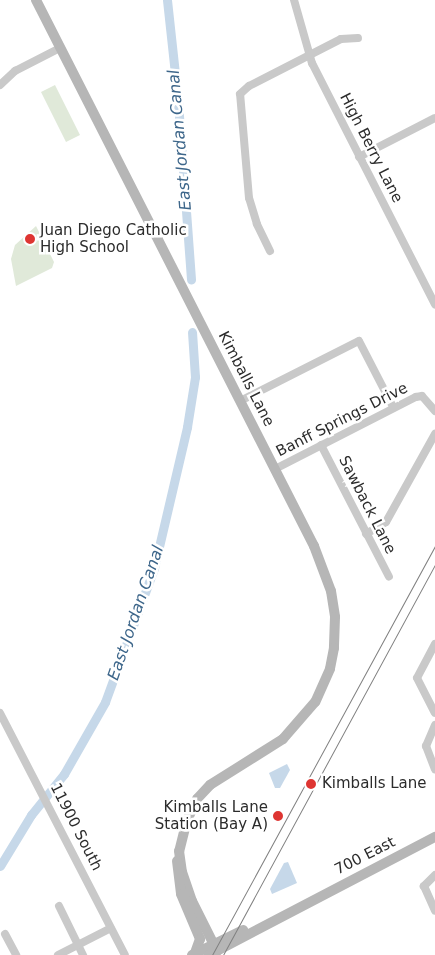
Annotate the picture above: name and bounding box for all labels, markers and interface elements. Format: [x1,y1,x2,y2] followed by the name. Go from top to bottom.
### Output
[164,69,196,211] water label: East Jordan Canal
[336,90,406,206] street label: High Berry Lane
[40,221,187,256] place label: Juan Diego Catholic High School
[24,233,36,245] marker: Juan Diego Catholic High School
[214,328,278,430] street label: Kimballs Lane
[273,379,411,461] street label: Banff Springs Drive
[335,453,399,557] street label: Sawback Lane
[104,543,168,683] water label: East Jordan Canal
[322,775,427,793] place label: Kimballs Lane
[304,777,318,791] marker: Kimballs Lane
[46,780,106,874] street label: 11900 South
[155,798,268,833] place label: Kimballs Lane Station (Bay A)
[272,810,284,822] marker: Kimballs Lane Station (Bay A)
[332,833,398,879] street label: 700 East

